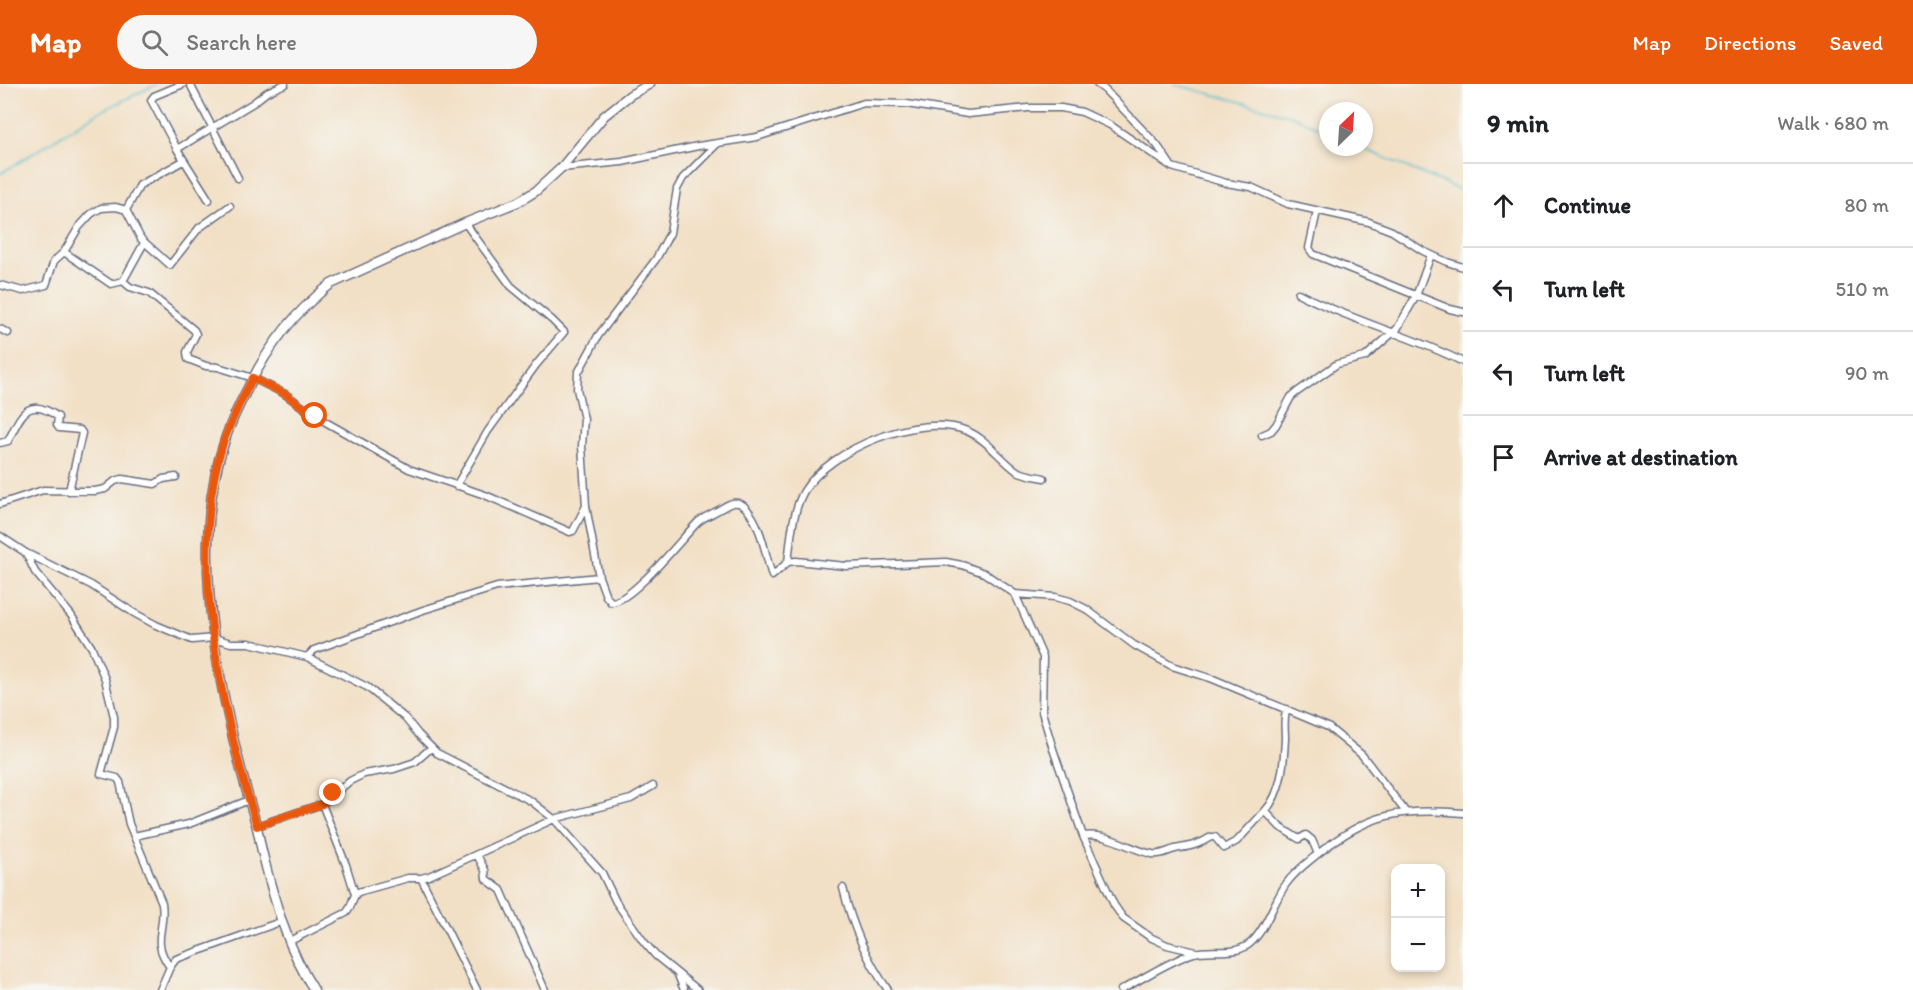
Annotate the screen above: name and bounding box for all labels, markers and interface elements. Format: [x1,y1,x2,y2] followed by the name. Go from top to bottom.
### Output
[117,15,537,69] search box
[30,25,81,59] text: Map
[138,26,171,59] icon: search
[186,29,297,56] text: Search here
[1633,30,1671,55] text: Map
[1704,30,1796,55] text: Directions
[1829,30,1883,55] text: Saved
[1319,102,1373,156] north arrow
[1487,107,1549,139] text: 9 min
[1777,111,1889,135] text: Walk · 680 m
[1487,189,1520,222] icon: ahead
[1544,192,1631,219] text: Continue
[1844,193,1889,217] text: 80 m
[1487,273,1520,306] icon: left
[1544,276,1625,303] text: Turn left
[1836,277,1889,301] text: 510 m
[1487,357,1520,390] icon: left
[1544,360,1625,387] text: Turn left
[1845,361,1889,385] text: 90 m
[301,402,327,428] route start
[1487,441,1520,474] icon: arrive
[1544,444,1738,471] text: Arrive at destination
[319,779,345,805] route end
[1391,864,1445,972] map controls
[1391,864,1445,918] button: +
[1391,918,1445,972] button: −

